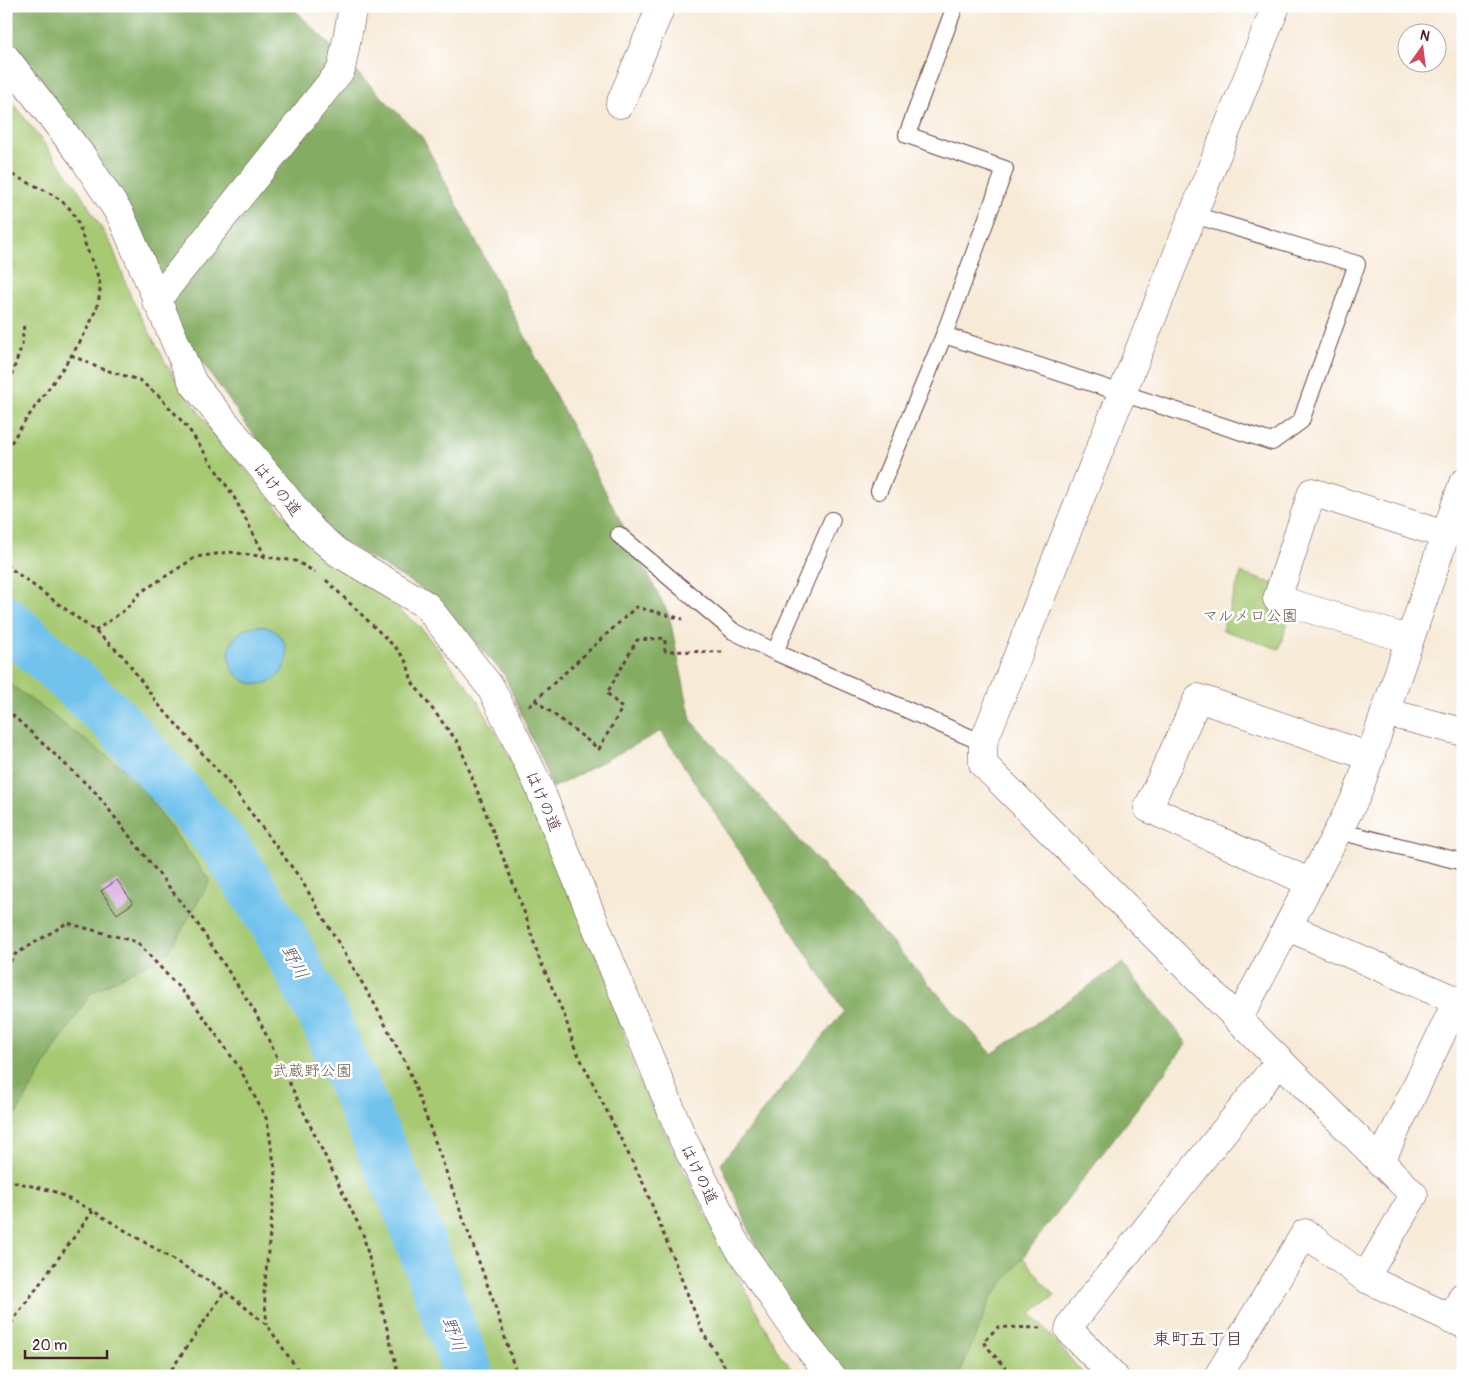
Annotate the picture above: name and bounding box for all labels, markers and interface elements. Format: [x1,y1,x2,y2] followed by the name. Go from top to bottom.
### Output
[1396,22,1446,72] north arrow
[1418,26,1432,45] text: N
[249,459,305,521] street label: はけの道
[1202,606,1298,626] park label: マルメロ公園
[521,768,565,835] street label: はけの道
[276,941,313,984] water label: 野川
[272,1061,352,1081] park label: 武蔵野公園
[676,1141,722,1208] street label: はけの道
[437,1313,470,1355] water label: 野川
[25,1327,108,1359] scale bar
[1153,1328,1243,1351] district label: 東町五丁目
[32,1336,67,1355] text: 20 m

